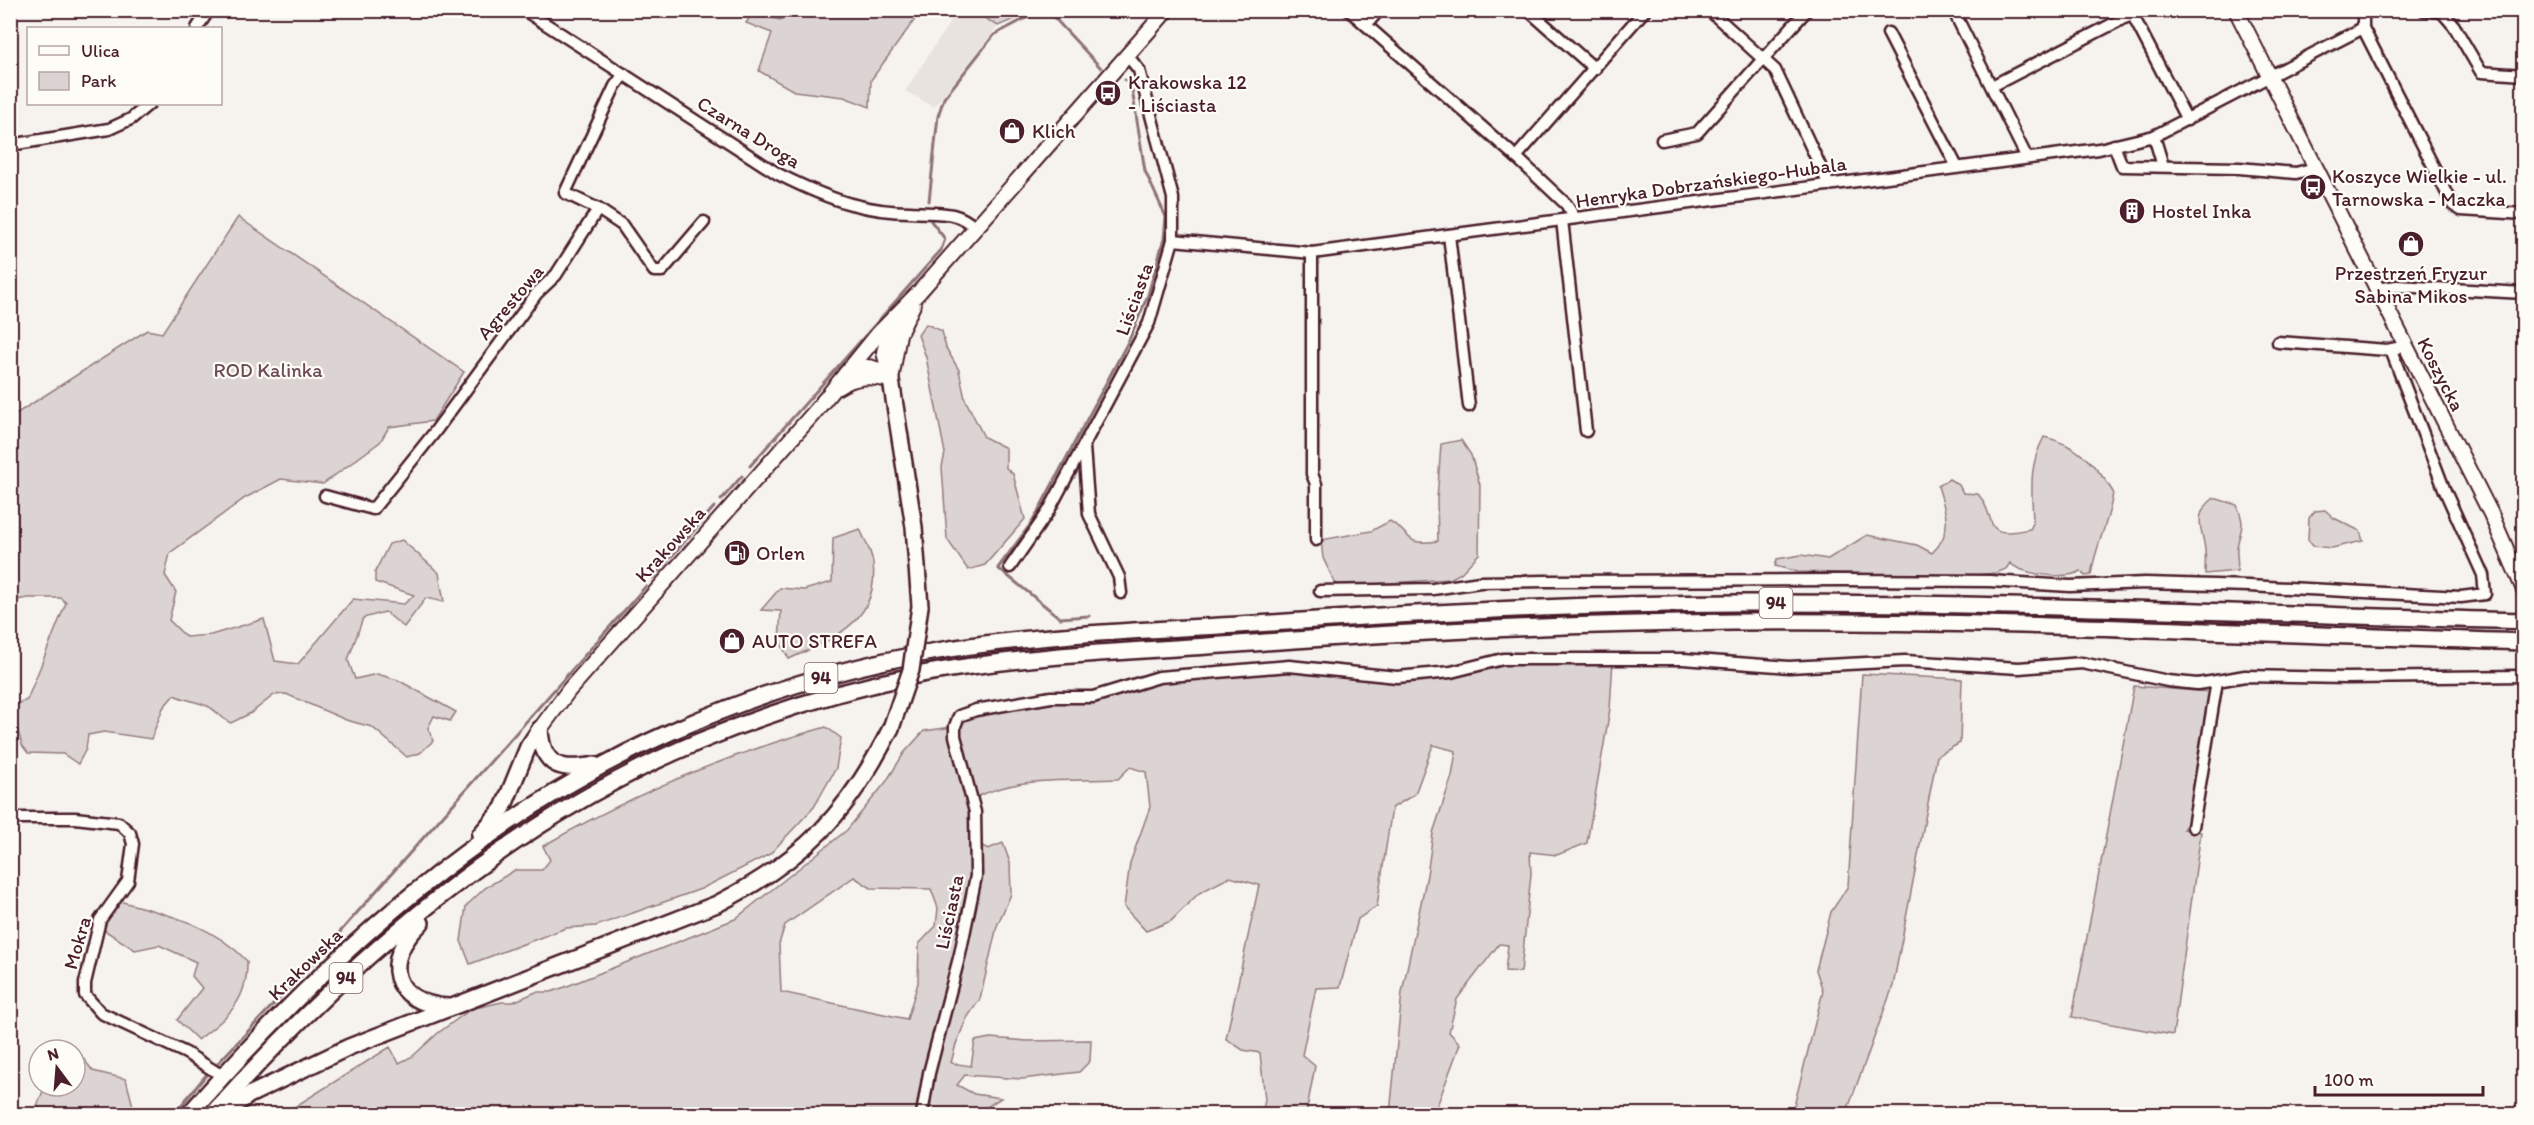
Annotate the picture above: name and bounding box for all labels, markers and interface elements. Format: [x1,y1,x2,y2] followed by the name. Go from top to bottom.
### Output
[27,27,222,105] legend
[81,40,120,62] text: Ulica
[81,70,116,92] text: Park
[1128,70,1247,117] place label: Krakowska 12 - Liściasta
[1093,78,1123,108] bus stop icon: Krakowska 12 - Liściasta
[693,91,806,174] street label: Czarna Droga
[997,116,1027,146] shop icon: Klich
[1032,119,1076,143] place label: Klich
[1574,151,1849,213] street label: Henryka Dobrzańskiego-Hubala
[2332,164,2507,211] place label: Koszyce Wielkie - ul. Tarnowska - Maczka
[2298,172,2328,202] bus stop icon: Koszyce Wielkie - ul. Tarnowska - Maczka
[2117,196,2147,226] building icon: Hostel Inka
[2152,199,2252,223] place label: Hostel Inka
[2396,229,2426,259] shop icon: Przestrzeń Fryzur Sabina Mikos
[472,259,549,345] street label: Agrestowa
[1110,259,1158,339] street label: Liściasta
[2335,261,2487,308] place label: Przestrzeń Fryzur Sabina Mikos
[2412,333,2470,415] street label: Koszycka
[213,358,323,382] park label: ROD Kalinka
[630,500,711,587] street label: Krakowska
[722,538,752,568] fuel station icon: Orlen
[756,541,805,565] place label: Orlen
[1760,588,1792,618] road number: 94
[717,626,747,656] shop icon: AUTO STREFA
[752,629,877,653] place label: AUTO STREFA
[804,663,838,693] road number: 94
[929,872,969,952] street label: Liściasta
[58,914,96,972] street label: Mokra
[263,922,348,1005] street label: Krakowska
[330,963,362,993] road number: 94
[27,1038,87,1098] north arrow
[45,1043,61,1065] text: N
[2315,1059,2483,1097] scale bar
[2324,1069,2374,1091] text: 100 m

